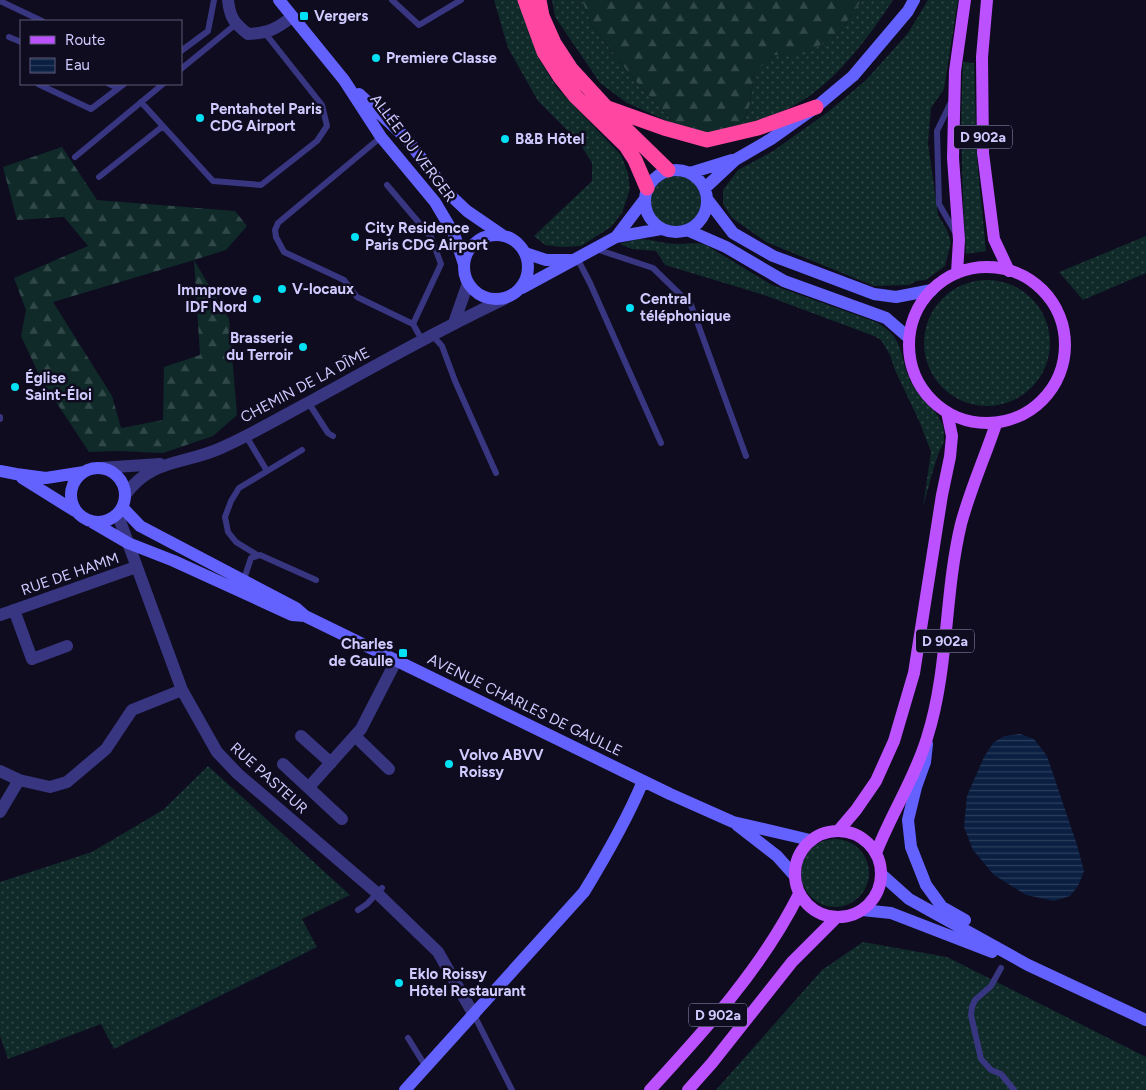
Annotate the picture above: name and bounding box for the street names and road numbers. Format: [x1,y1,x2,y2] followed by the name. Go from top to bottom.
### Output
[367,91,459,205] street label: ALLÉE DU VERGER
[954,125,1012,148] road number: D 902a
[237,343,373,427] street label: CHEMIN DE LA DÎME
[19,549,121,599] street label: RUE DE HAMM
[916,630,974,652] road number: D 902a
[425,650,625,760] street label: AVENUE CHARLES DE GAULLE
[227,739,311,817] street label: RUE PASTEUR
[689,1004,747,1026] road number: D 902a

